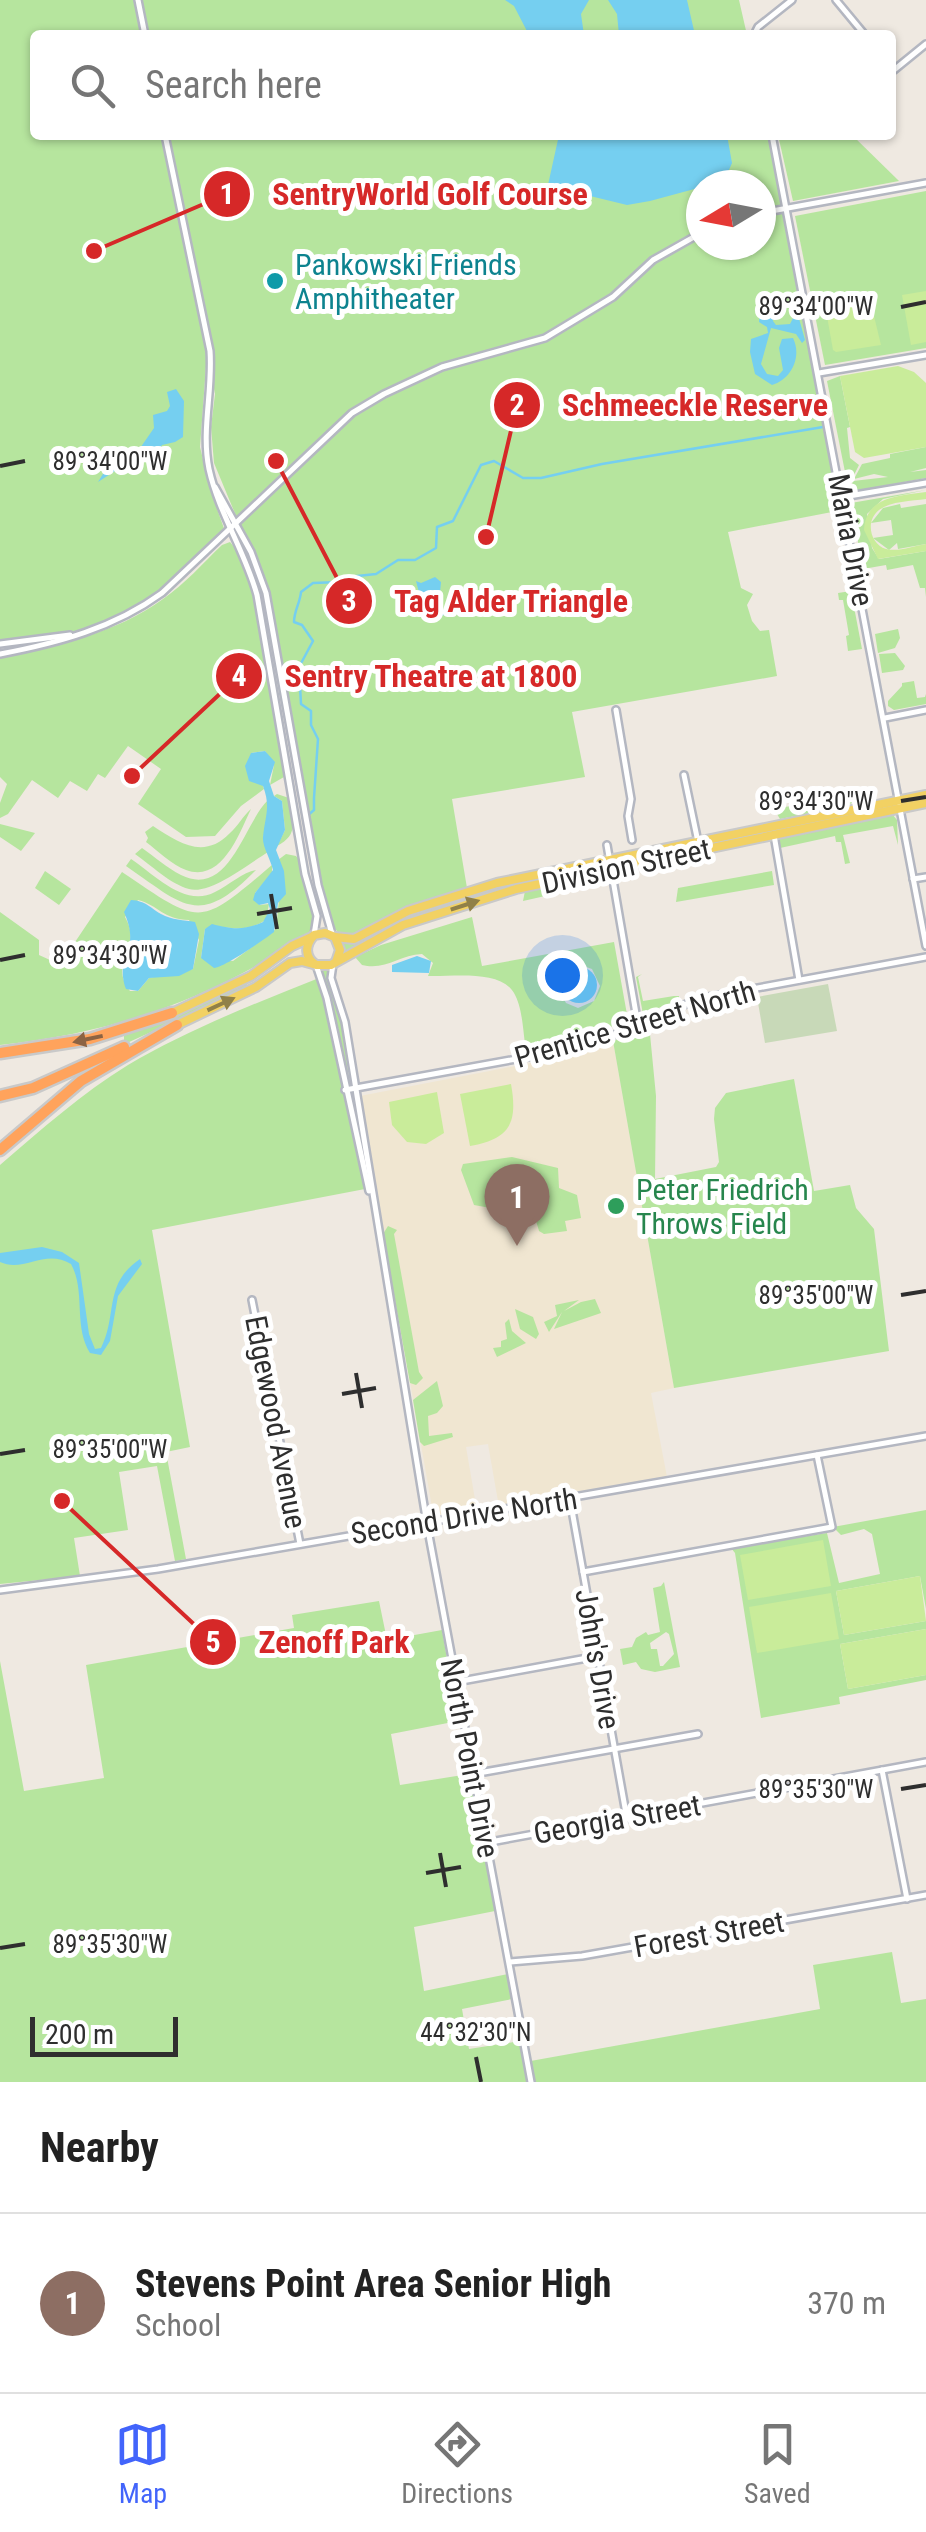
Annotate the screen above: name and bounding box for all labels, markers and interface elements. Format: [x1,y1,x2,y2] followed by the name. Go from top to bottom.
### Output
[30,30,896,140] search box
[65,58,120,113] icon: search
[145,63,322,107] text: Search here
[202,163,608,225] callout: SentryWorld Golf Course
[686,170,776,260] north arrow
[272,175,588,213] text: SentryWorld Golf Course
[219,176,235,211] text: 1
[295,247,517,316] place label: Pankowski Friends Amphitheater
[264,270,286,292] marker: Pankowski Friends Amphitheater
[759,292,873,321] text: 89°34'00"W
[492,374,848,436] callout: Schmeeckle Reserve
[562,386,828,424] text: Schmeeckle Reserve
[509,387,525,422] text: 2
[53,447,167,476] text: 89°34'00"W
[821,471,881,609] street label: Maria Drive
[324,570,649,632] callout: Tag Alder Triangle
[394,582,628,620] text: Tag Alder Triangle
[341,583,357,618] text: 3
[214,645,598,707] callout: Sentry Theatre at 1800
[285,657,577,695] text: Sentry Theatre at 1800
[231,658,247,693] text: 4
[759,787,873,816] text: 89°34'30"W
[539,831,713,901] street label: Division Street
[450,897,480,912] one-way arrow
[53,941,167,970] text: 89°34'30"W
[537,950,588,1001] your location
[511,973,759,1075] street label: Prentice Street North
[207,995,236,1012] one-way arrow
[72,1032,103,1048] one-way arrow
[484,1164,550,1246] pin: 1
[636,1172,809,1241] place label: Peter Friedrich Throws Field
[605,1195,627,1217] marker: Peter Friedrich Throws Field
[759,1281,873,1310] text: 89°35'00"W
[238,1313,314,1531] street label: Edgewood Avenue
[53,1435,167,1464] text: 89°35'00"W
[348,1481,580,1551] street label: Second Drive North
[568,1586,628,1732] street label: John's Drive
[188,1611,429,1673] callout: Zenoff Park
[259,1623,410,1661] text: Zenoff Park
[205,1624,221,1659] text: 5
[434,1655,506,1861] street label: North Point Drive
[759,1775,873,1804] text: 89°35'30"W
[531,1787,703,1851] street label: Georgia Street
[631,1904,787,1964] street label: Forest Street
[53,1930,167,1959] text: 89°35'30"W
[30,2012,178,2056] scale bar
[45,2018,114,2051] text: 200 m
[420,2018,532,2047] text: 44°32'30"N
[40,2123,159,2172] text: Nearby
[135,2262,611,2306] text: Stevens Point Area Senior High
[64,2284,81,2322] text: 1
[807,2284,886,2322] text: 370 m
[135,2306,221,2344] text: School
[115,2417,170,2510] tab: Map
[401,2417,513,2510] tab: Directions
[744,2417,811,2510] tab: Saved

